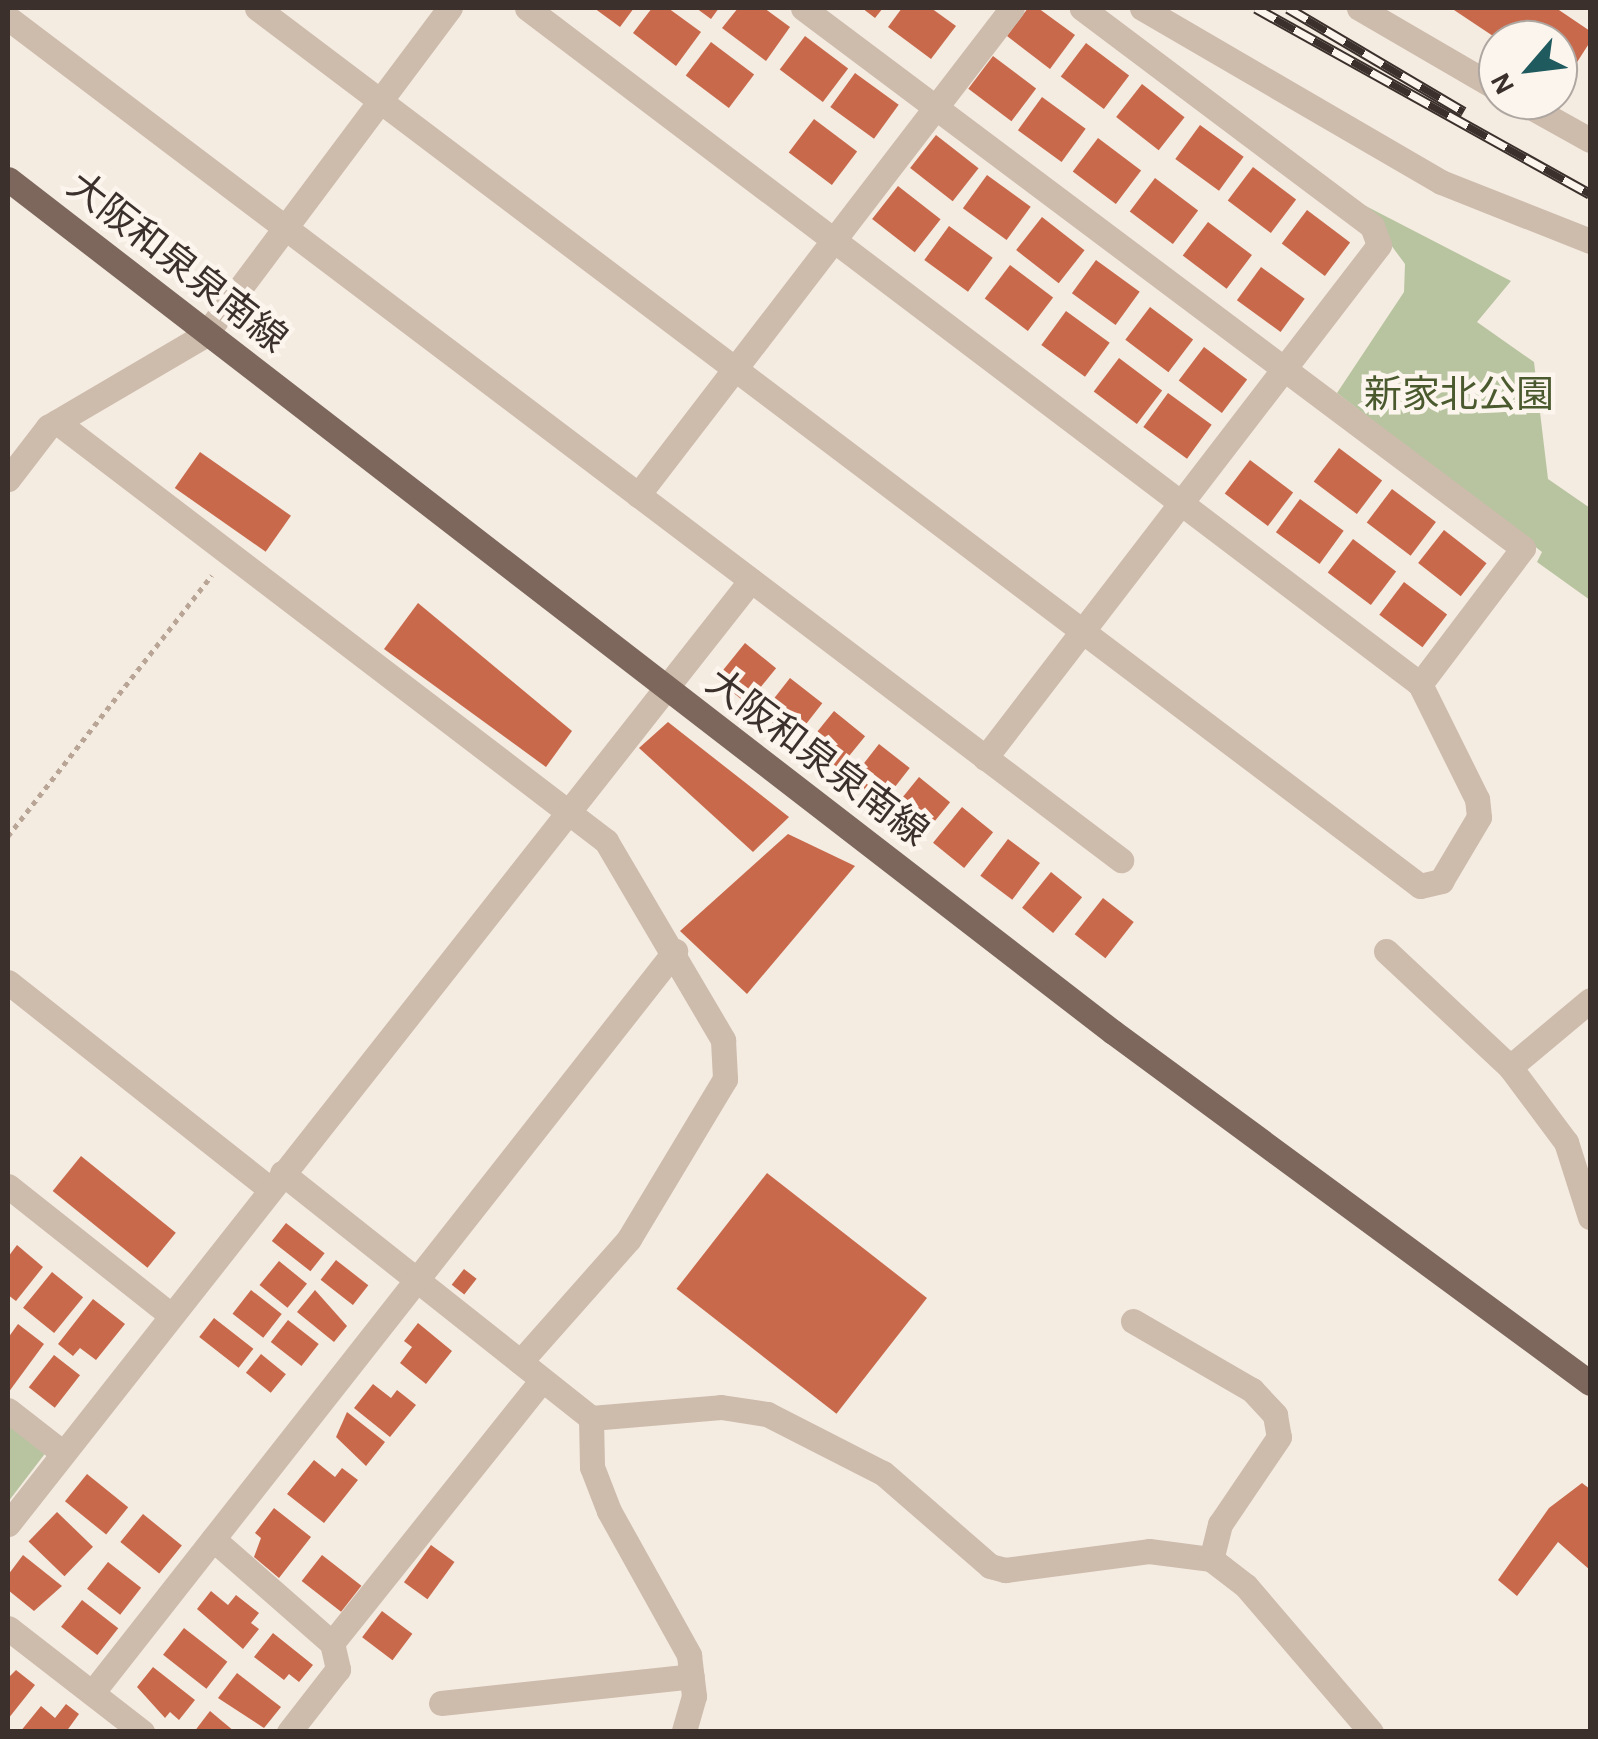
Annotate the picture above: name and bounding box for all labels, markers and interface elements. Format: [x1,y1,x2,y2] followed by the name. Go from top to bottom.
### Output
[1478,20,1578,120] north arrow
[1486,68,1520,98] text: N
[57,164,295,364] street label: 大阪和泉泉南線
[1364,374,1554,420] park label: 新家北公園
[696,661,936,857] street label: 大阪和泉泉南線

